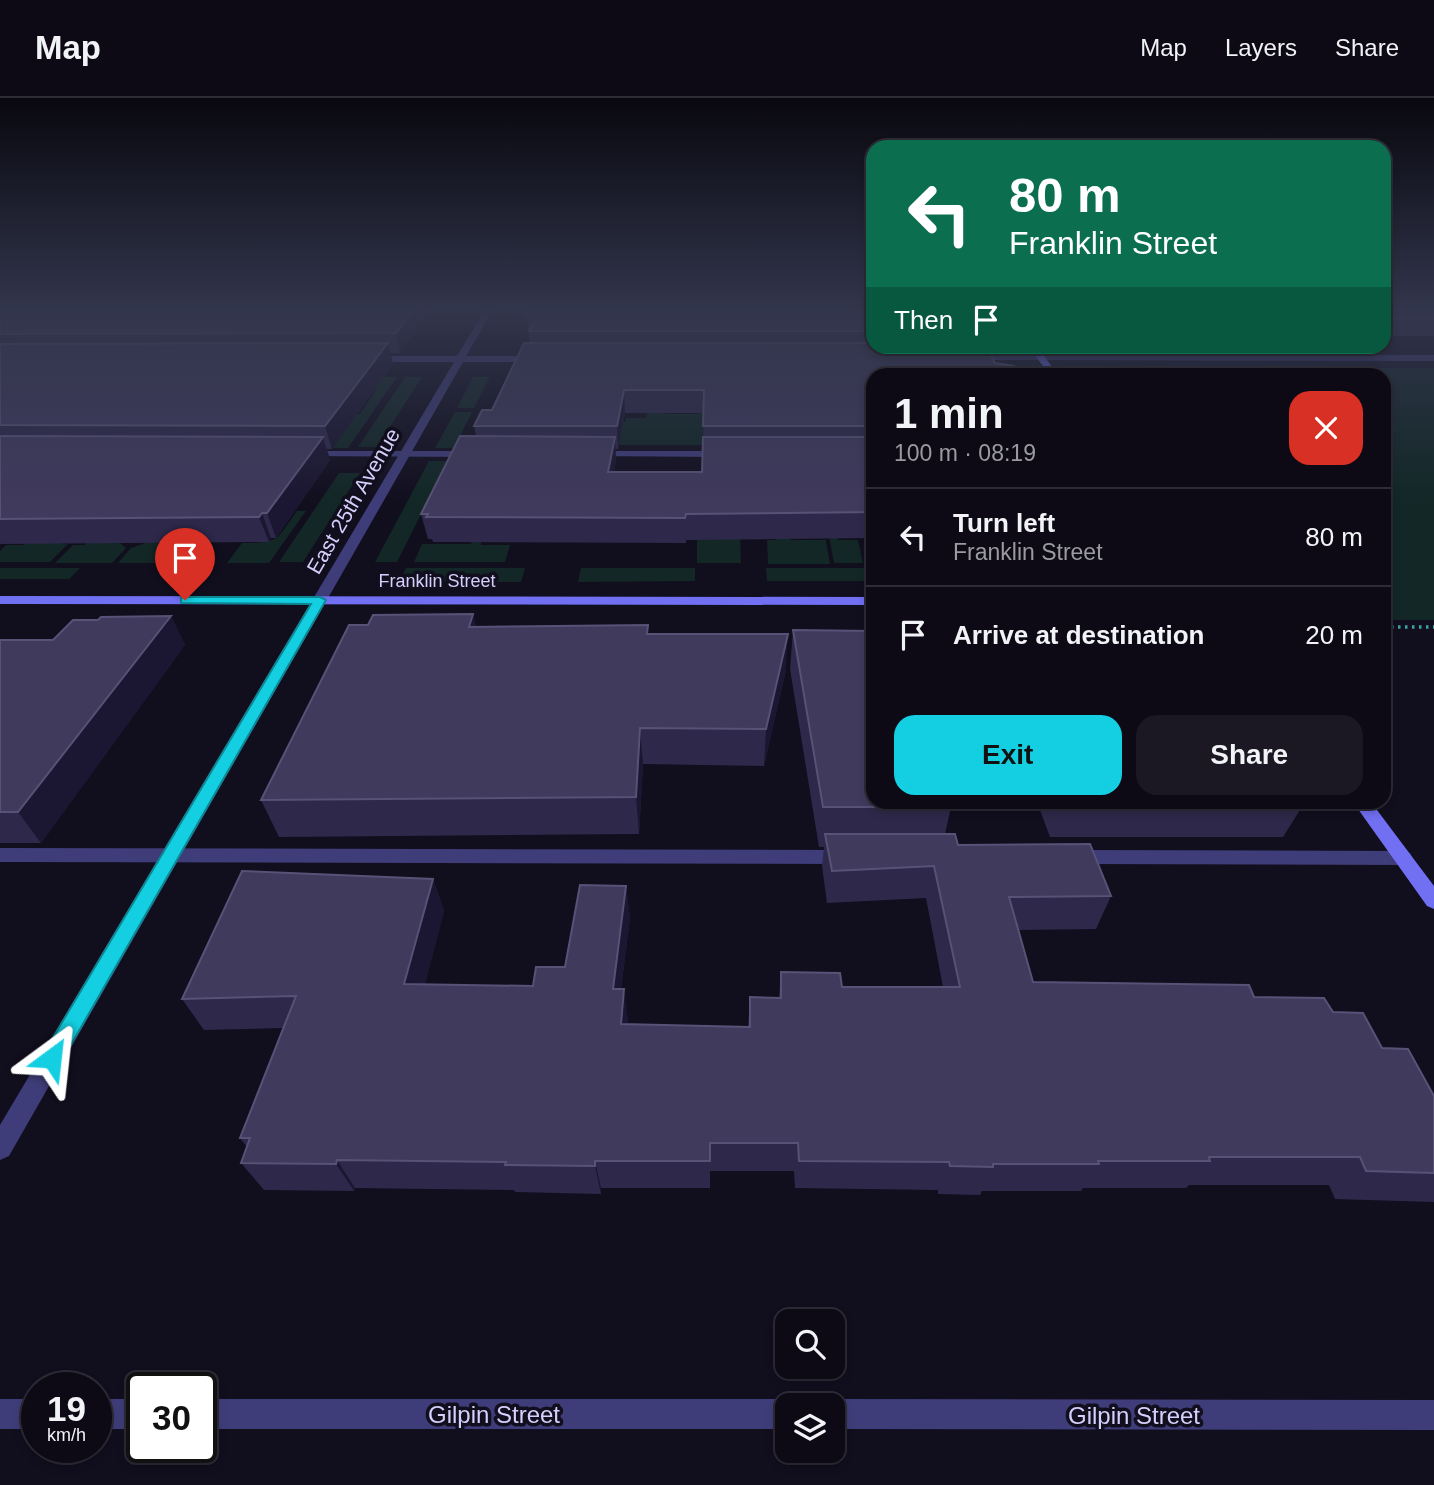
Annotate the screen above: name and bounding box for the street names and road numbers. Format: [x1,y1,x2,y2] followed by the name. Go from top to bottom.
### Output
[302,424,404,578] street label: East 25th Avenue
[378,571,496,591] street label: Franklin Street
[428,1401,560,1428] street label: Gilpin Street
[1068,1402,1200,1429] street label: Gilpin Street

